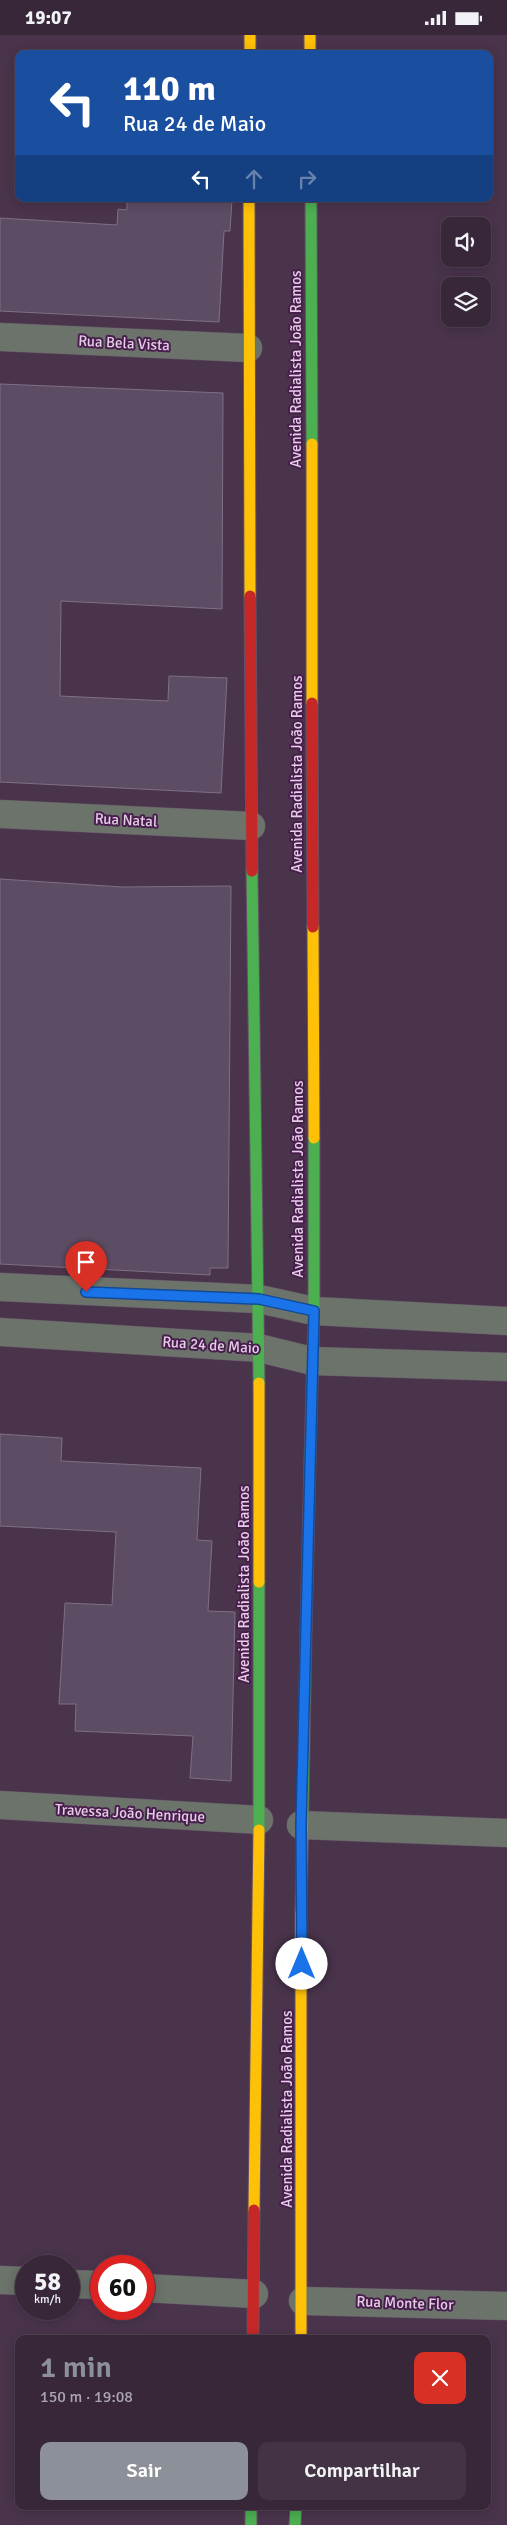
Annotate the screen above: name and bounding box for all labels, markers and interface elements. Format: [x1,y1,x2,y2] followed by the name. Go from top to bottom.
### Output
[25,6,72,30] text: 19:07
[123,67,216,110] text: 110 m
[40,70,105,135] icon: left
[123,110,266,137] text: Rua 24 de Maio
[187,165,215,193] icon: left
[240,165,268,193] icon: ahead
[293,165,321,193] icon: right
[441,217,491,327] map controls
[441,217,491,267] button: sound
[287,270,305,468] street label: Avenida Radialista João Ramos
[441,277,491,327] button: layers
[78,332,170,354] street label: Rua Bela Vista
[288,675,306,873] street label: Avenida Radialista João Ramos
[94,809,158,831] street label: Rua Natal
[289,1080,307,1278] street label: Avenida Radialista João Ramos
[65,1241,107,1292] pin
[72,1248,100,1276] icon: arrive
[162,1333,261,1357] street label: Rua 24 de Maio
[235,1485,253,1683] street label: Avenida Radialista João Ramos
[55,1800,205,1826] street label: Travessa João Henrique
[275,1937,327,1989] position arrow
[278,2010,296,2208] street label: Avenida Radialista João Ramos
[90,2255,155,2320] speed limit sign: 60
[34,2266,61,2297] text: 58
[34,2292,61,2307] text: km/h
[356,2292,454,2314] street label: Rua Monte Flor
[40,2349,112,2386] text: 1 min
[414,2352,466,2404] button: close
[40,2387,133,2407] text: 150 m · 19:08
[40,2442,248,2500] button: Sair
[258,2442,466,2500] button: Compartilhar

